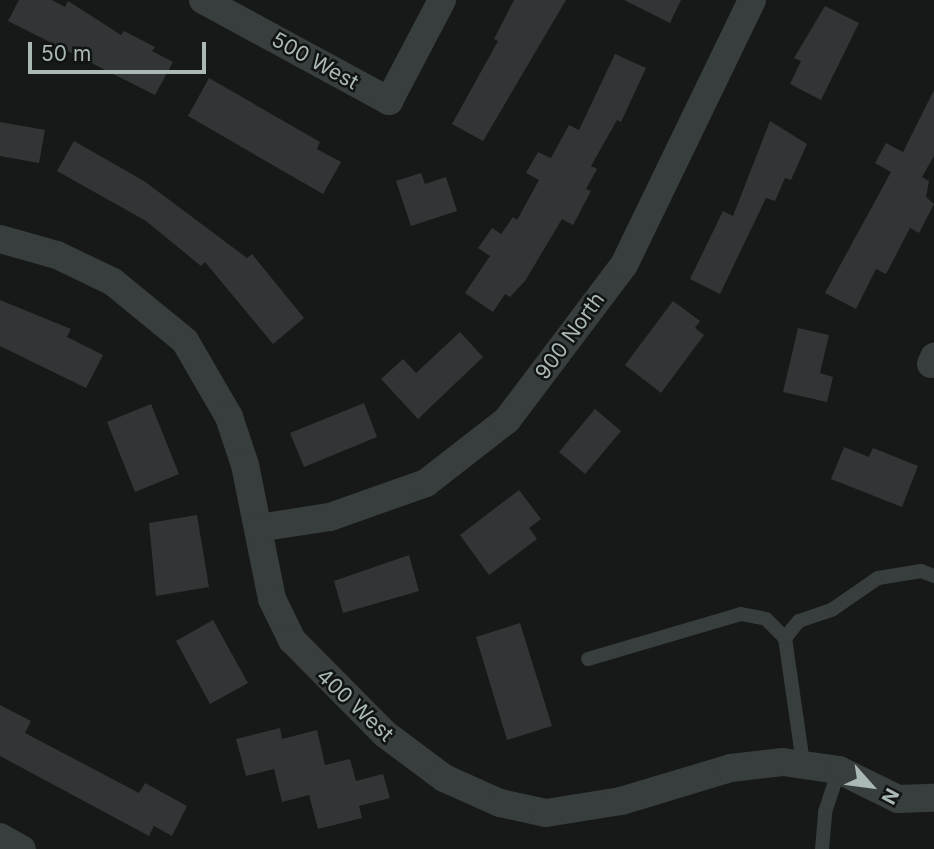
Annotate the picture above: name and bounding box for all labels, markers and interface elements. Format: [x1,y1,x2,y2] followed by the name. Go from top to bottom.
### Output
[267,27,363,95] street label: 500 West
[32,28,210,72] scale bar
[41,41,91,66] text: 50 m
[530,288,610,384] street label: 900 North
[311,663,399,747] street label: 400 West
[836,751,906,821] north arrow
[876,784,904,808] text: N

